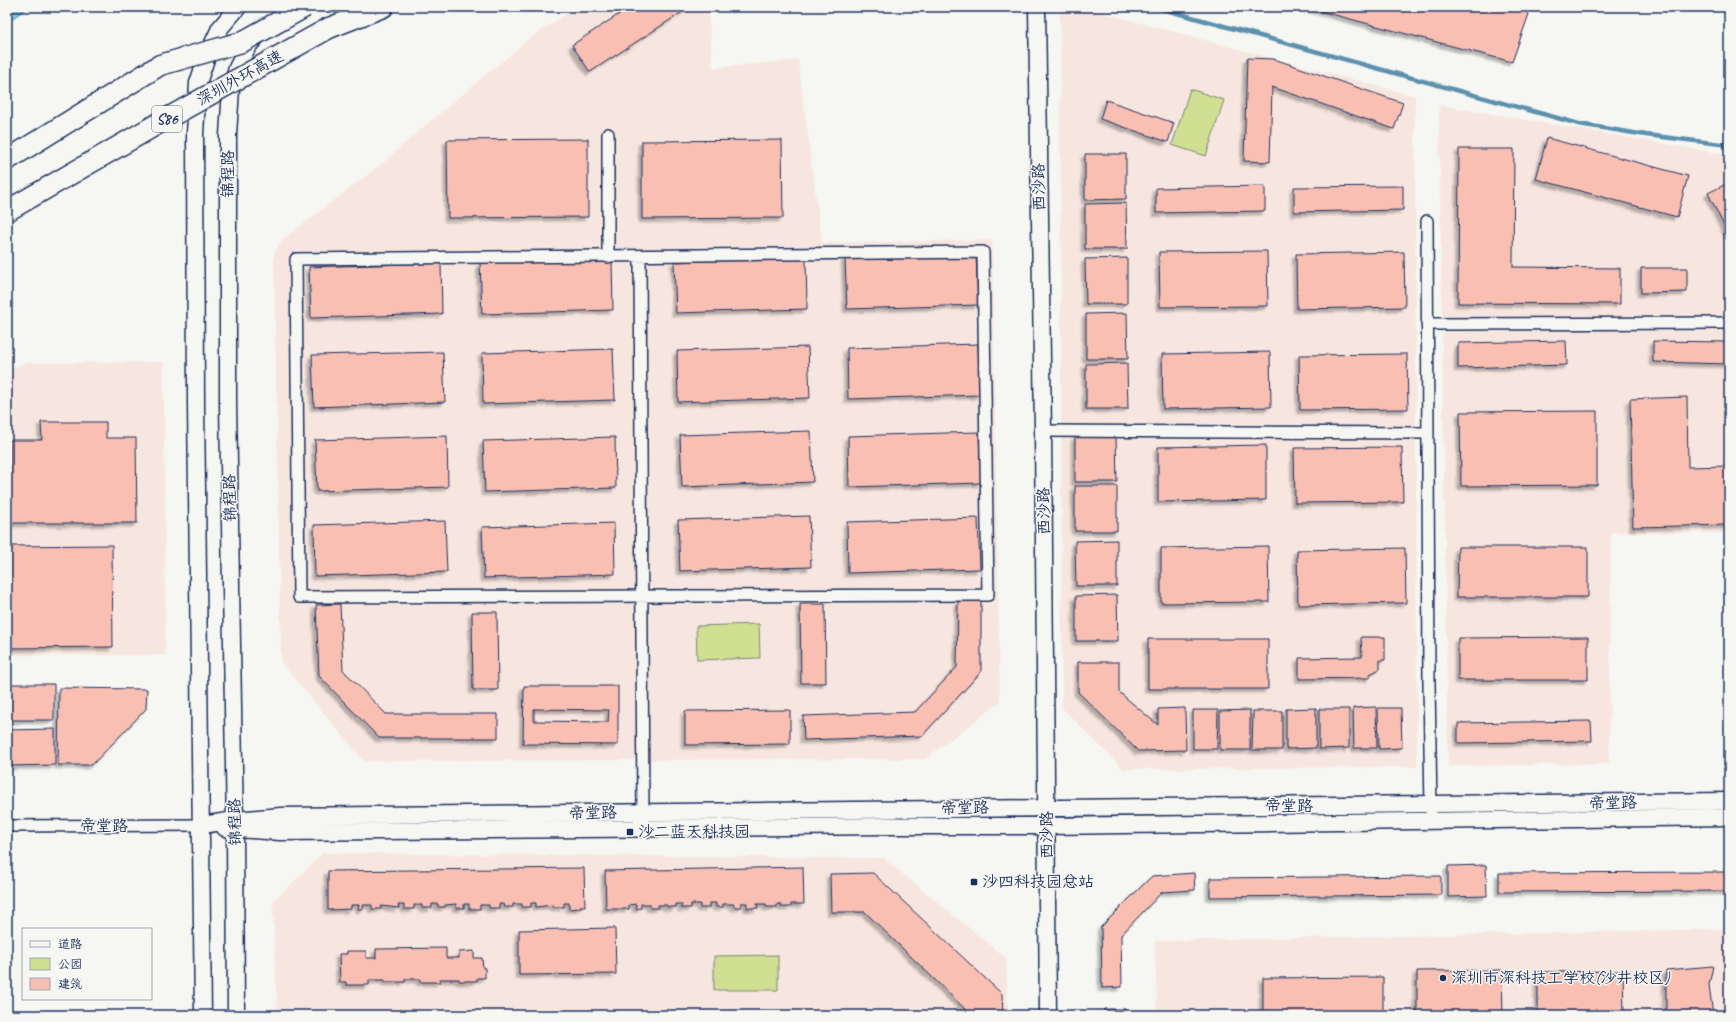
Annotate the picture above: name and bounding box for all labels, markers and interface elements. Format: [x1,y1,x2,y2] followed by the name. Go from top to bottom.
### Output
[193,46,287,110] street label: 深圳外环高速
[152,106,182,132] road number: S86
[218,150,238,198] street label: 锦程路
[1029,163,1049,211] street label: 西沙路
[220,474,240,522] street label: 锦程路
[1034,487,1054,535] street label: 西沙路
[1589,793,1637,813] street label: 帝堂路
[1265,796,1313,816] street label: 帝堂路
[225,798,245,846] street label: 锦程路
[941,798,989,818] street label: 帝堂路
[569,803,617,823] street label: 帝堂路
[1037,811,1057,859] street label: 西沙路
[80,816,128,836] street label: 帝堂路
[638,822,750,842] place label: 沙二蓝天科技园
[625,827,635,837] marker: 沙二蓝天科技园
[982,872,1094,892] place label: 沙四科技园总站
[969,877,979,887] marker: 沙四科技园总站
[22,928,152,1000] legend
[58,936,82,952] text: 道路
[58,956,82,972] text: 公园
[1451,968,1670,988] place label: 深圳市深科技工学校(沙井校区)
[1438,973,1448,983] marker: 深圳市深科技工学校(沙井校区)
[58,976,82,992] text: 建筑

